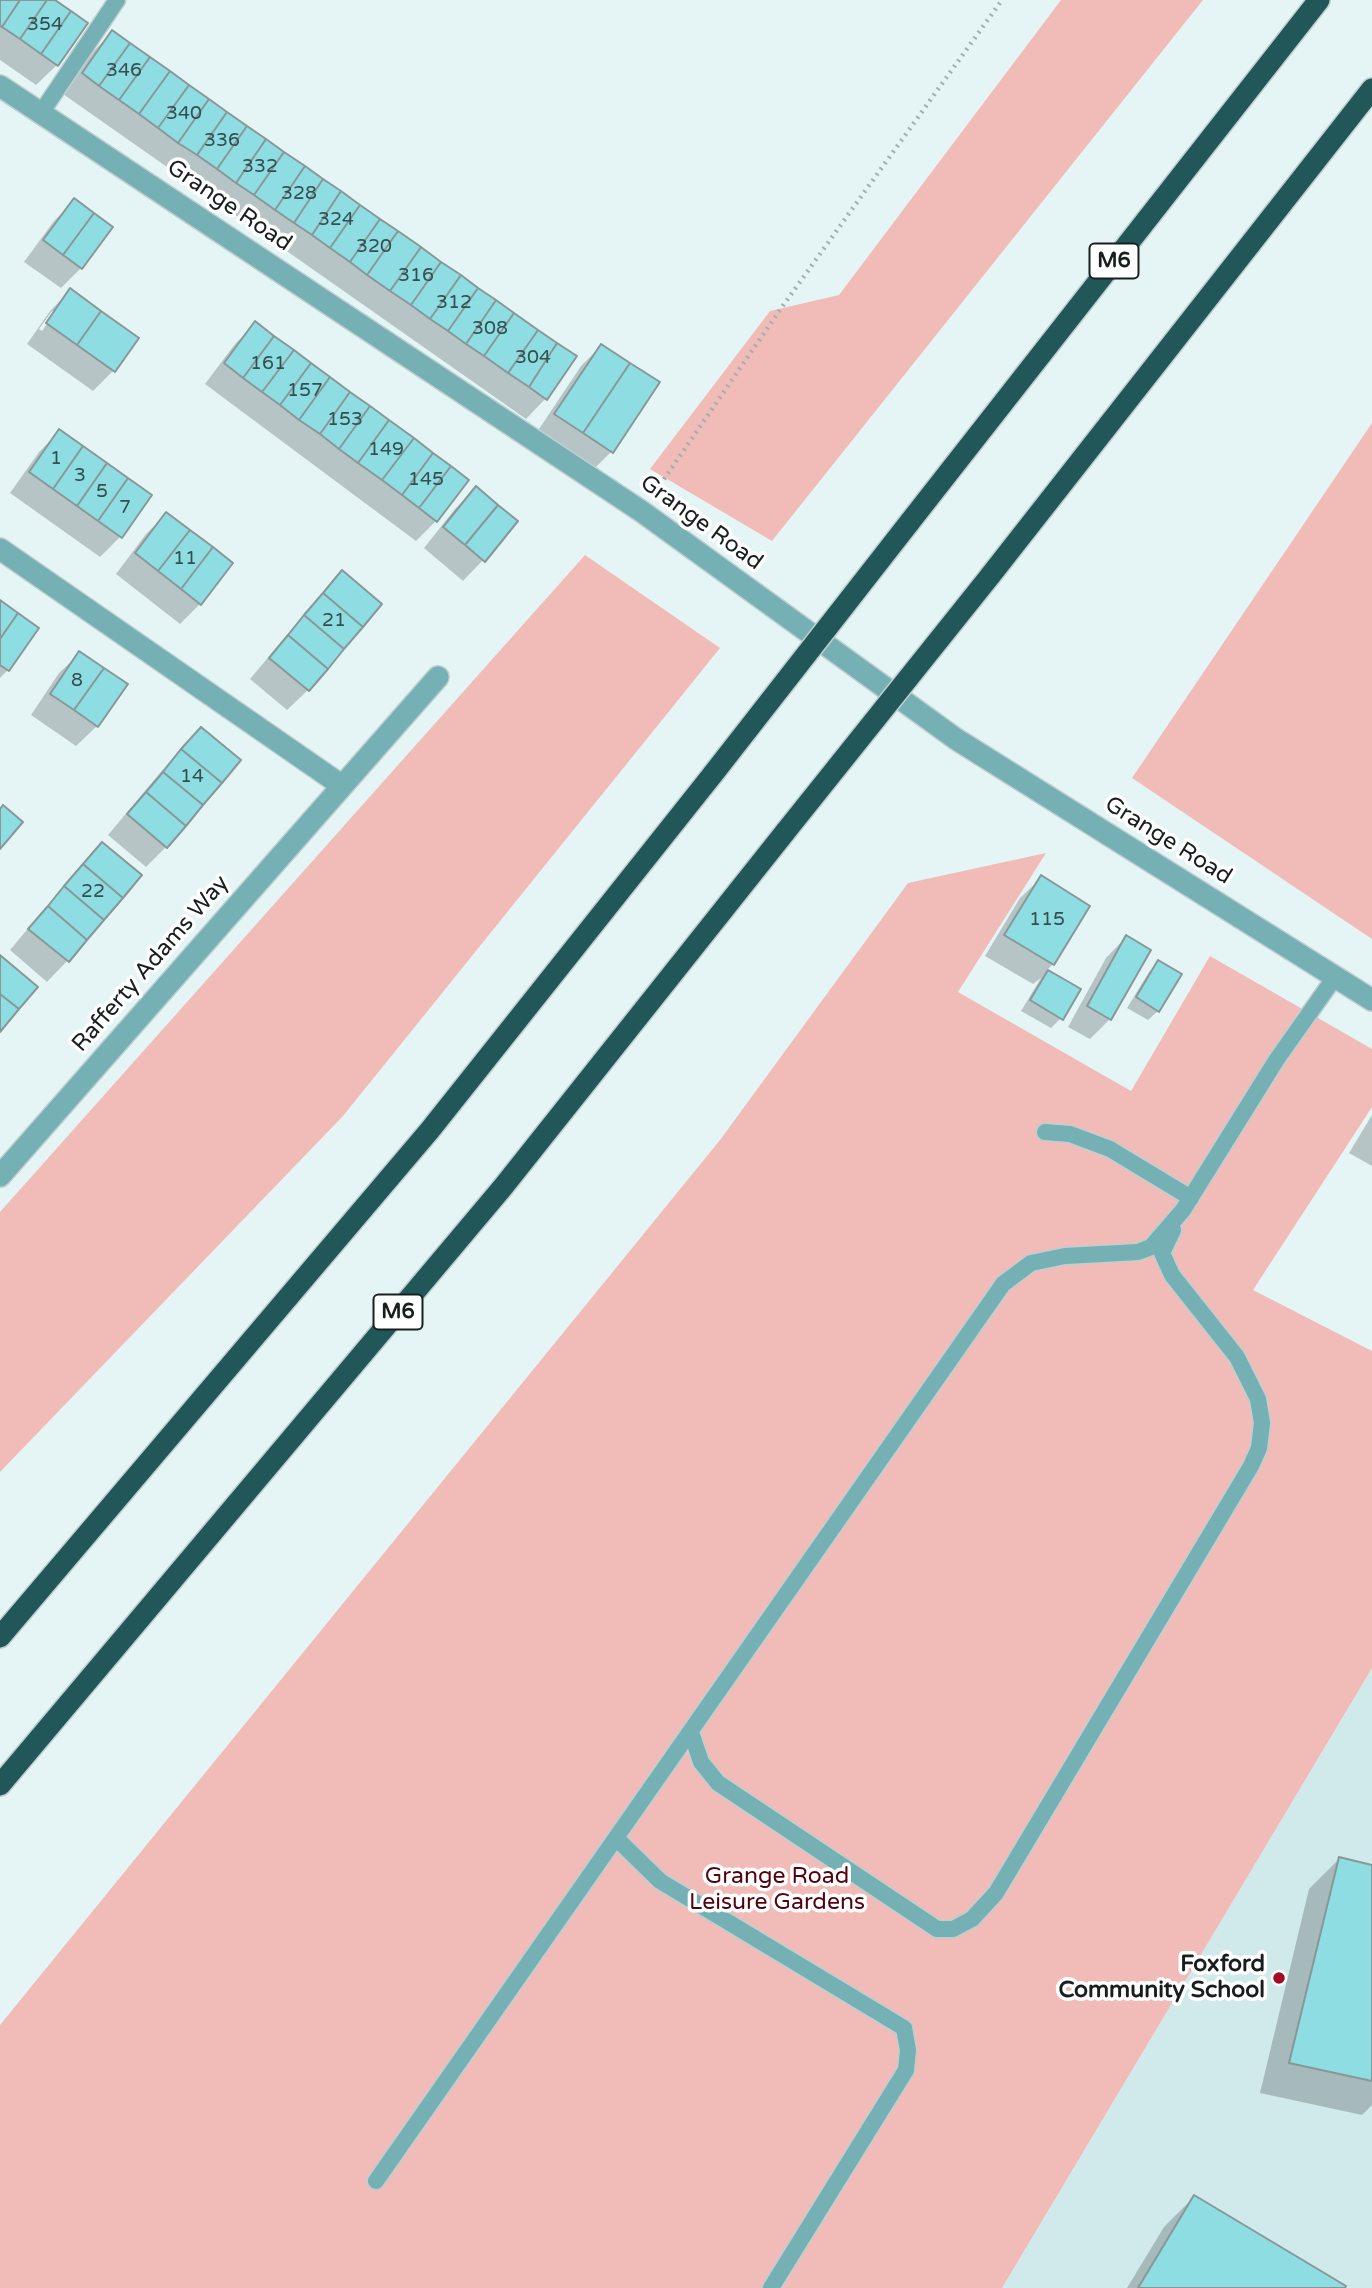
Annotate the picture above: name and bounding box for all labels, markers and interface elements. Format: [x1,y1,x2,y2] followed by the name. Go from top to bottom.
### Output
[27,14,63,36] house number: 354
[106,60,142,82] house number: 346
[166,103,202,125] house number: 340
[204,130,240,152] house number: 336
[161,154,297,258] street label: Grange Road
[242,156,278,178] house number: 332
[281,183,317,205] house number: 328
[318,209,354,231] house number: 324
[356,236,392,258] house number: 320
[1090,244,1138,278] road number: M6
[398,265,434,287] house number: 316
[436,292,472,314] house number: 312
[472,318,508,340] house number: 308
[515,347,551,369] house number: 304
[250,353,286,375] house number: 161
[287,380,323,402] house number: 157
[327,409,363,431] house number: 153
[368,439,404,461] house number: 149
[50,448,62,470] house number: 1
[74,465,86,487] house number: 3
[408,469,444,491] house number: 145
[634,469,768,577] street label: Grange Road
[96,481,108,503] house number: 5
[119,497,131,519] house number: 7
[173,548,197,570] house number: 11
[322,610,346,632] house number: 21
[71,670,83,692] house number: 8
[180,766,204,788] house number: 14
[1099,791,1237,891] street label: Grange Road
[67,870,235,1058] street label: Rafferty Adams Way
[81,881,105,903] house number: 22
[1029,909,1065,931] house number: 115
[374,1294,422,1330] road number: M6
[689,1863,865,1917] park label: Grange Road Leisure Gardens
[1058,1951,1265,2005] place label: Foxford Community School
[1271,1970,1287,1986] marker: Foxford Community School

